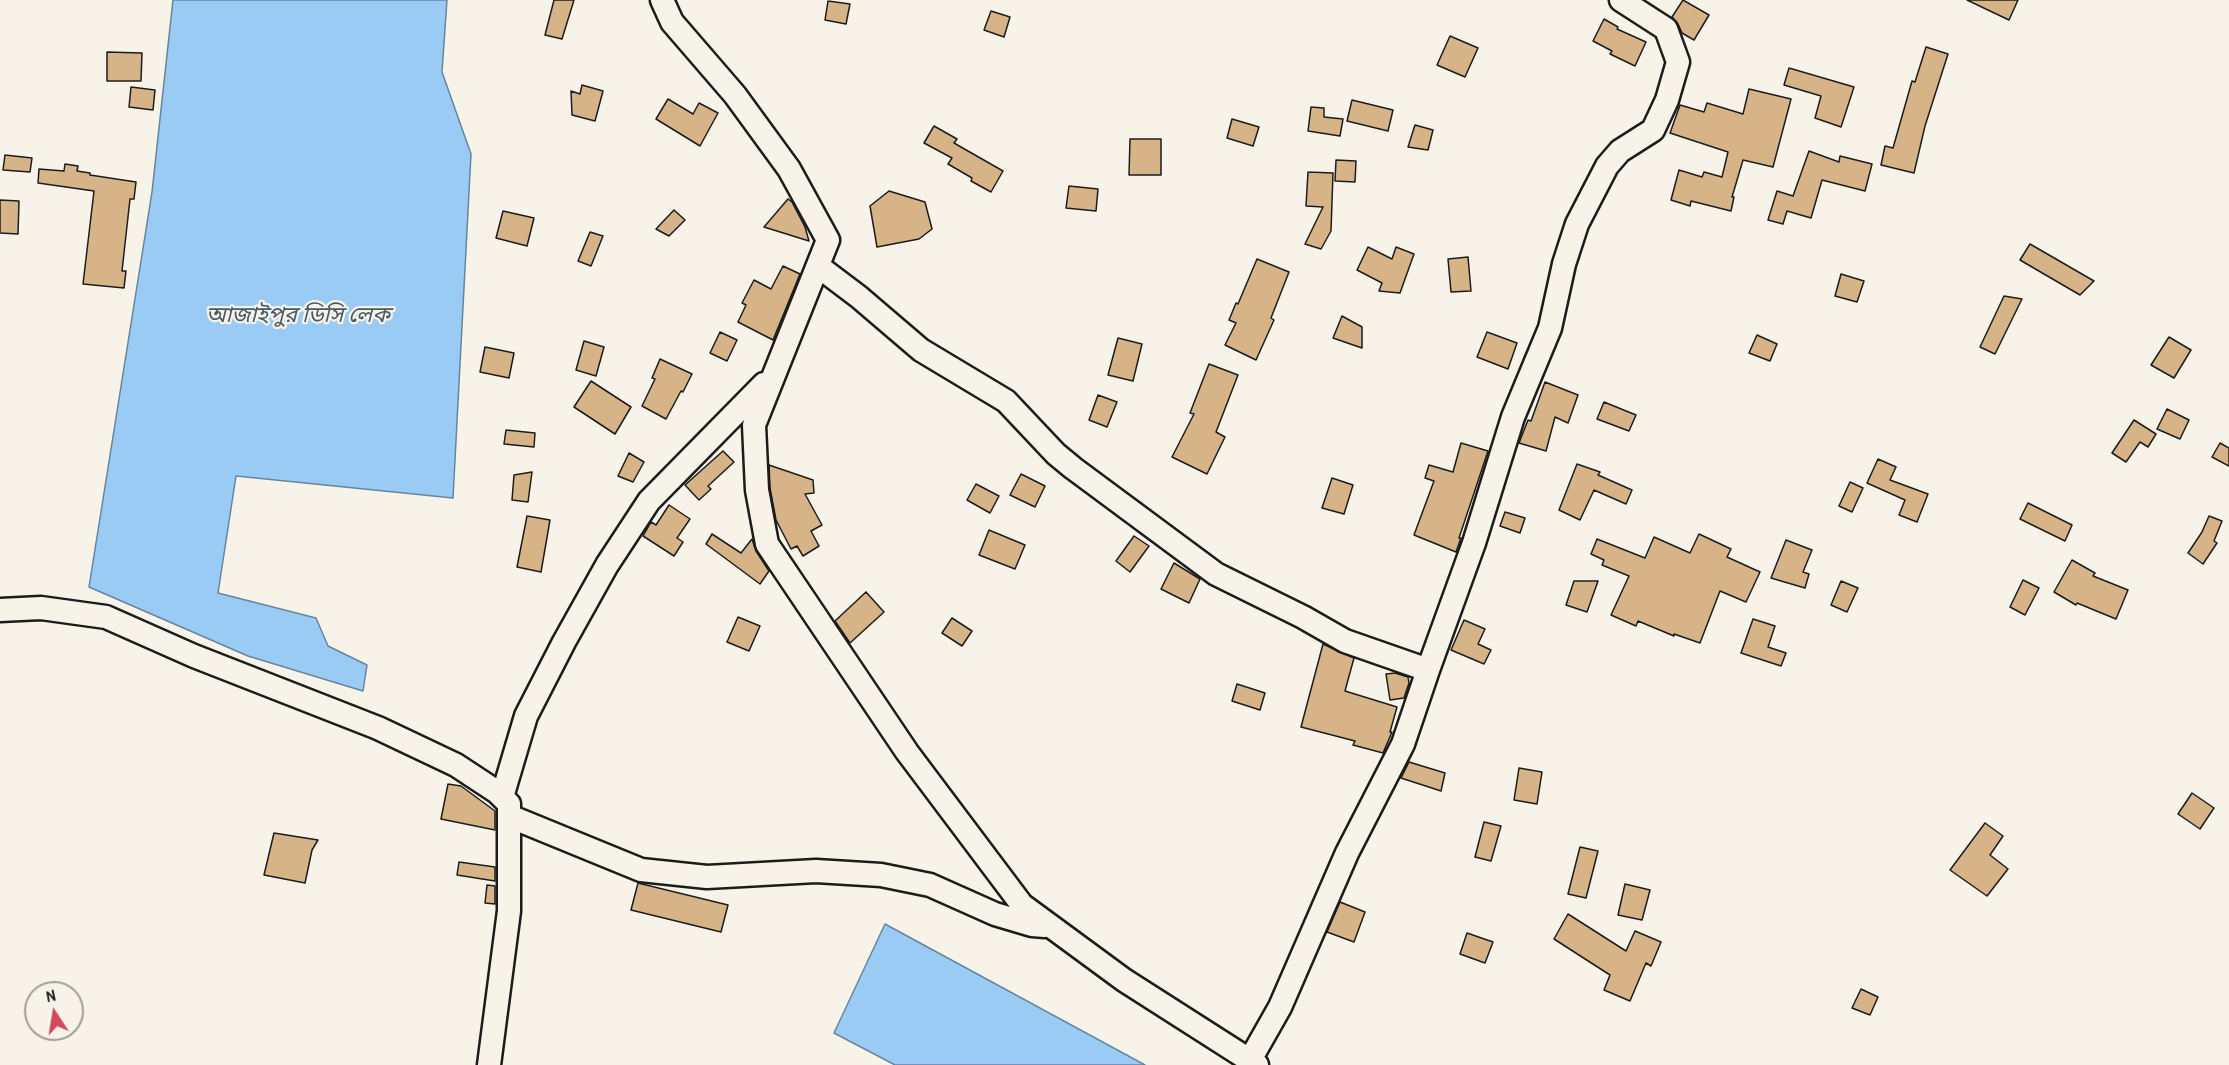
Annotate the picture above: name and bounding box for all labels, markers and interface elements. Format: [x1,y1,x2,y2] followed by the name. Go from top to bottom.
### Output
[206,303,390,329] water label: আজাইপুর ডিসি লেক
[24,981,84,1041] north arrow
[44,984,57,1007] text: N

